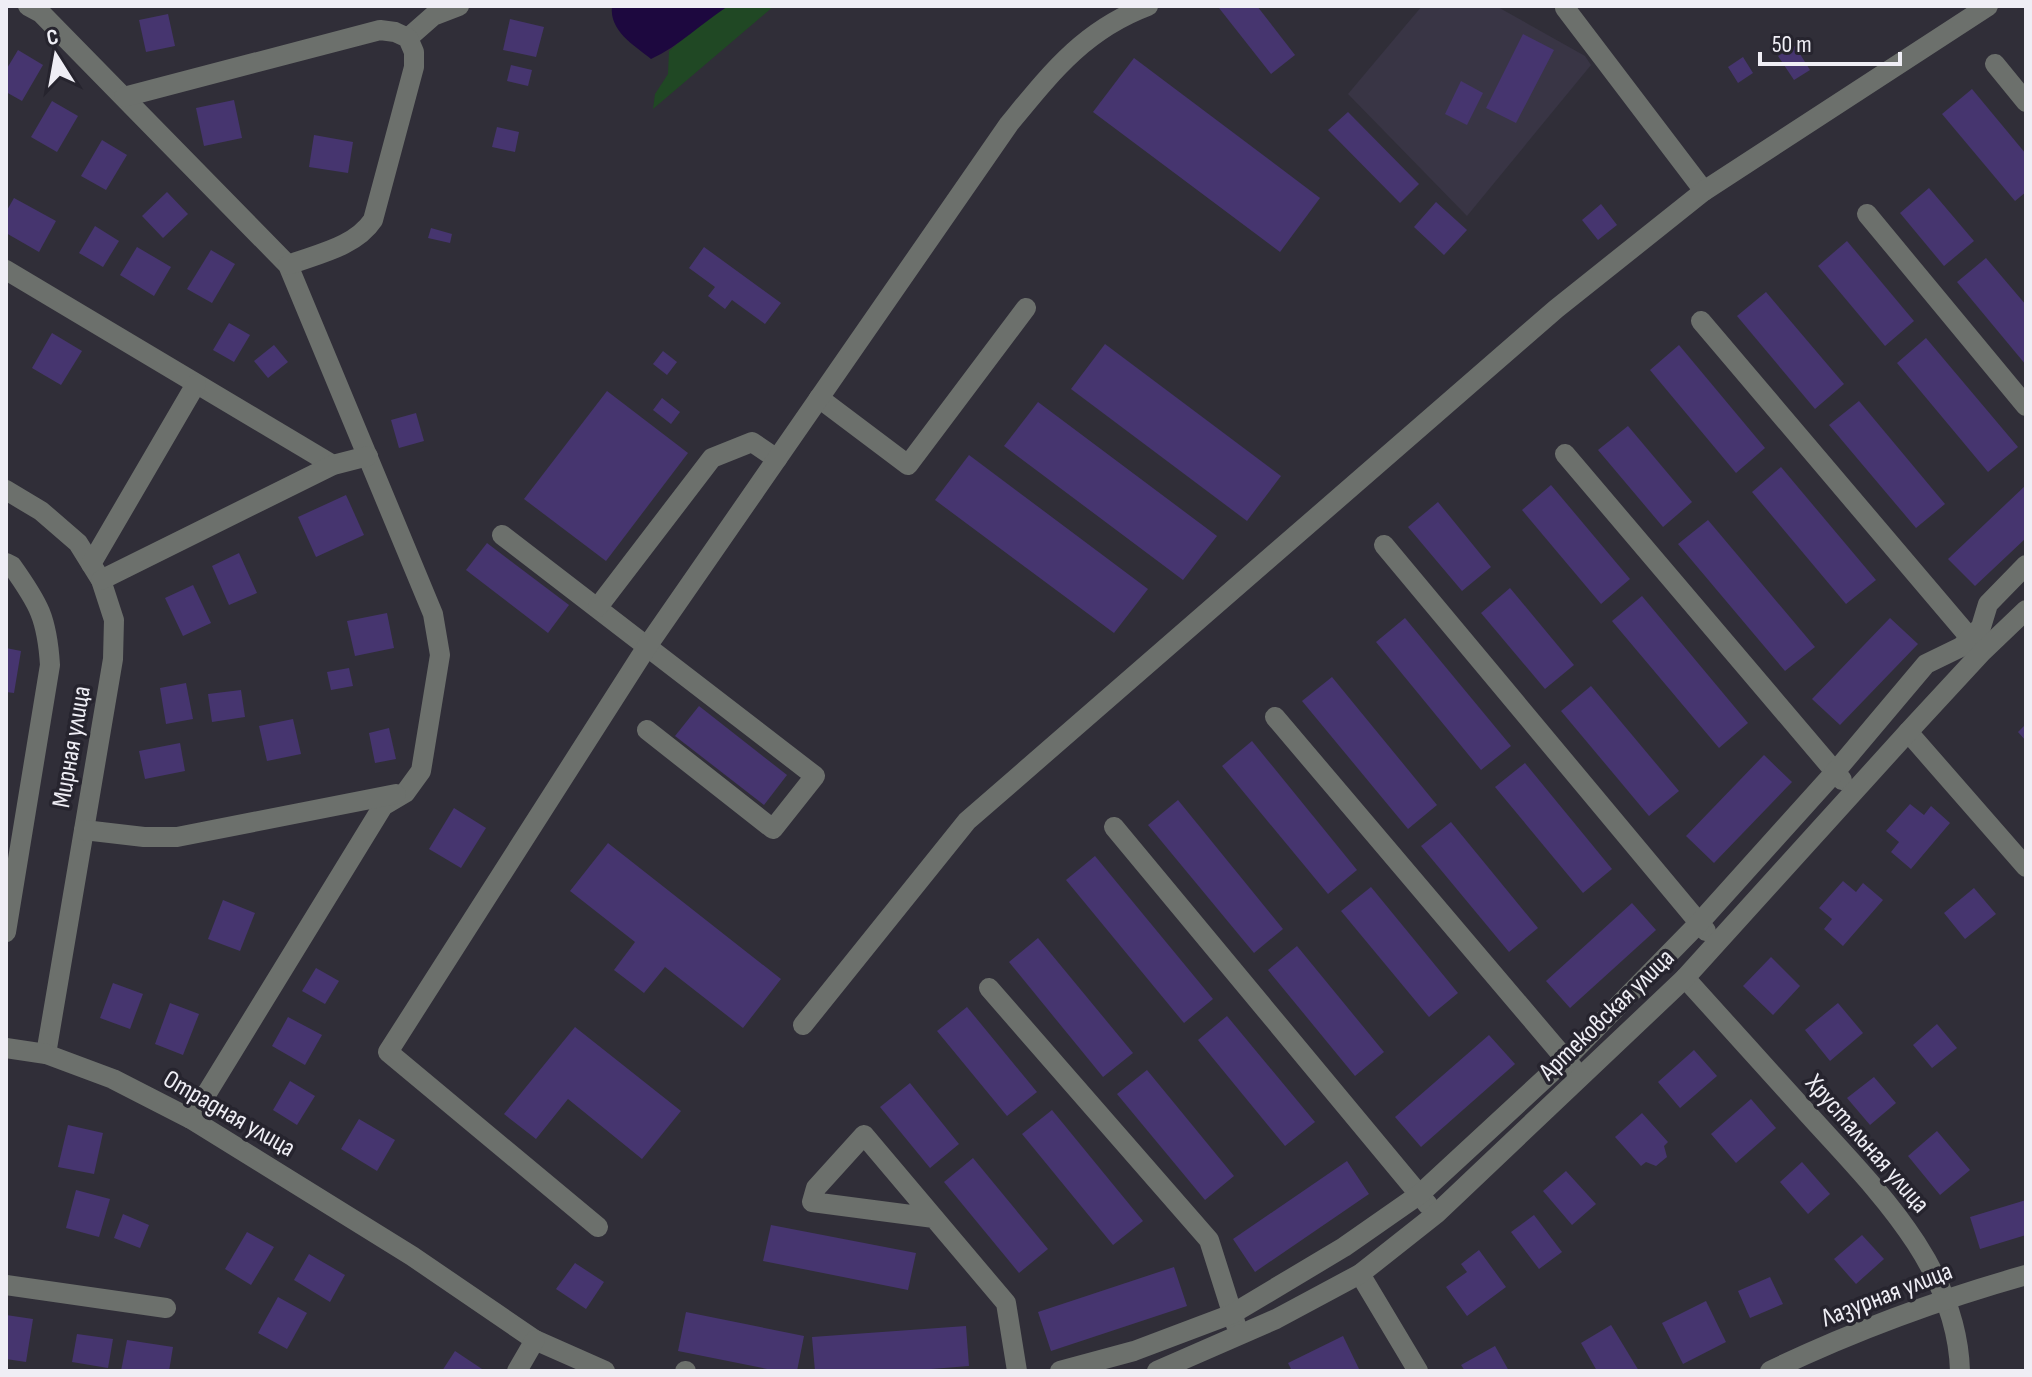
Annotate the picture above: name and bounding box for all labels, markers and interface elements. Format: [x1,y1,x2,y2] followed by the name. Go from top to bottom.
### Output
[16,16,96,96] north arrow
[1760,16,1900,66] scale bar
[44,24,61,52] text: С
[1772,30,1812,59] text: 50 m
[46,684,98,810] street label: Мирная улица
[1532,943,1681,1088] street label: Артековская улица
[158,1064,300,1164] street label: Отрадная улица
[1798,1068,1936,1220] street label: Хрустальная улица
[1816,1256,1957,1334] street label: Лазурная улица

